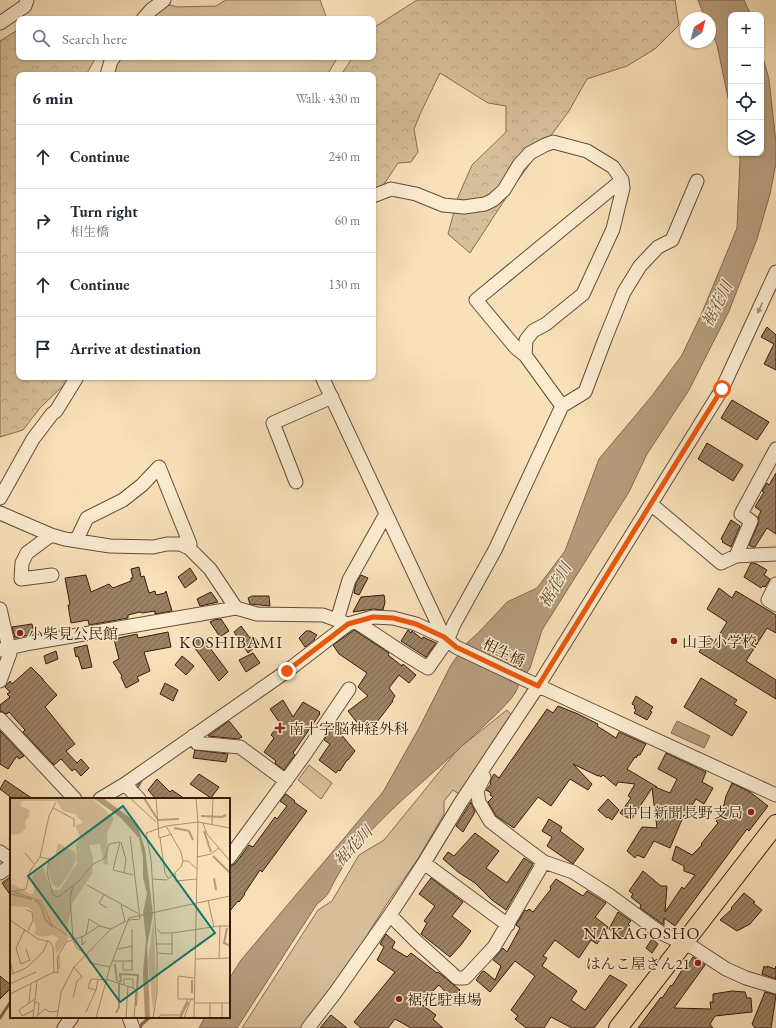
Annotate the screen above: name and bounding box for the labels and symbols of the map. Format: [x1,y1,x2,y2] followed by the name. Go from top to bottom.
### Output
[680,12,716,48] north arrow
[697,276,738,330] water label: 裾花川
[757,302,763,313] one-way arrow
[713,380,731,398] route start
[534,557,577,611] water label: 裾花川
[28,624,118,643] place label: 小柴見公民館
[15,628,25,638] marker: 小柴見公民館
[179,631,283,653] district label: KOSHIBAMI
[682,632,757,651] place label: 山王小学校
[480,634,528,670] street label: 相生橋
[669,636,679,646] marker: 山王小学校
[278,662,296,680] route end
[289,719,409,738] place label: 南十字脳神経外科
[274,722,286,734] marker: 南十字脳神経外科
[10,798,230,1018] inset map
[623,803,743,822] place label: 中日新聞長野支局
[746,807,756,817] marker: 中日新聞長野支局
[329,820,378,871] water label: 裾花川
[583,922,701,944] district label: NAKAGOSHO
[586,954,690,973] place label: はんこ屋さん21
[693,958,703,968] marker: はんこ屋さん21
[407,990,482,1009] place label: 裾花駐車場
[394,994,404,1004] marker: 裾花駐車場

